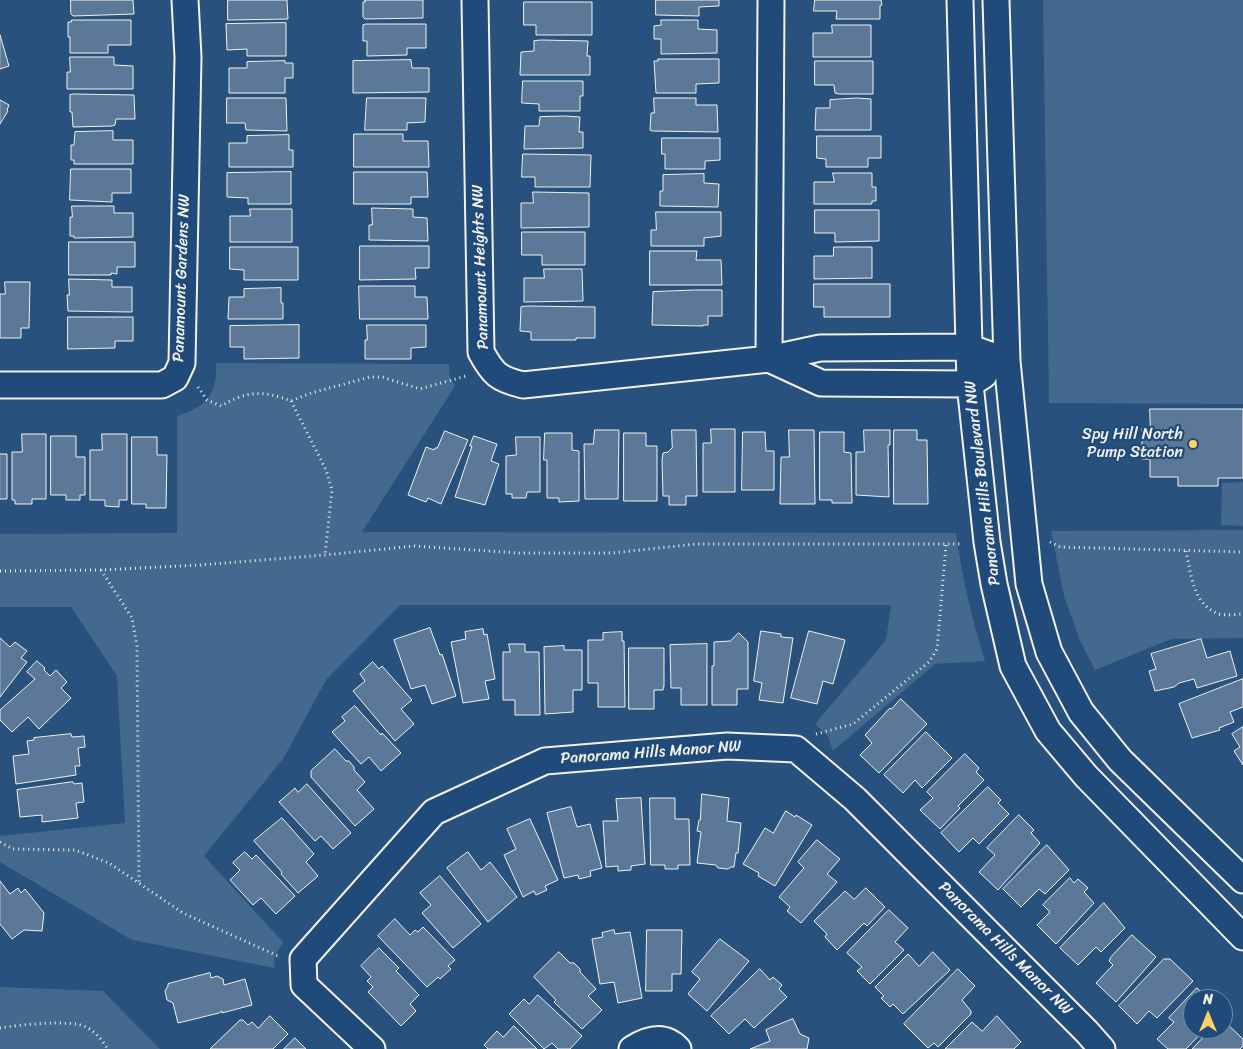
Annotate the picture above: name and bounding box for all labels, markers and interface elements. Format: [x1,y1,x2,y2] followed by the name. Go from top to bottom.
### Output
[469,184,493,350] street label: Panamount Heights NW
[169,194,195,362] street label: Panamount Gardens NW
[961,379,1005,587] street label: Panorama Hills Boulevard NW
[1082,425,1183,463] place label: Spy Hill North Pump Station
[1187,438,1199,450] marker: Spy Hill North Pump Station
[560,737,742,769] street label: Panorama Hills Manor NW
[934,878,1076,1020] street label: Panorama Hills Manor NW
[1203,987,1213,1012] text: N
[1183,989,1233,1039] north arrow

